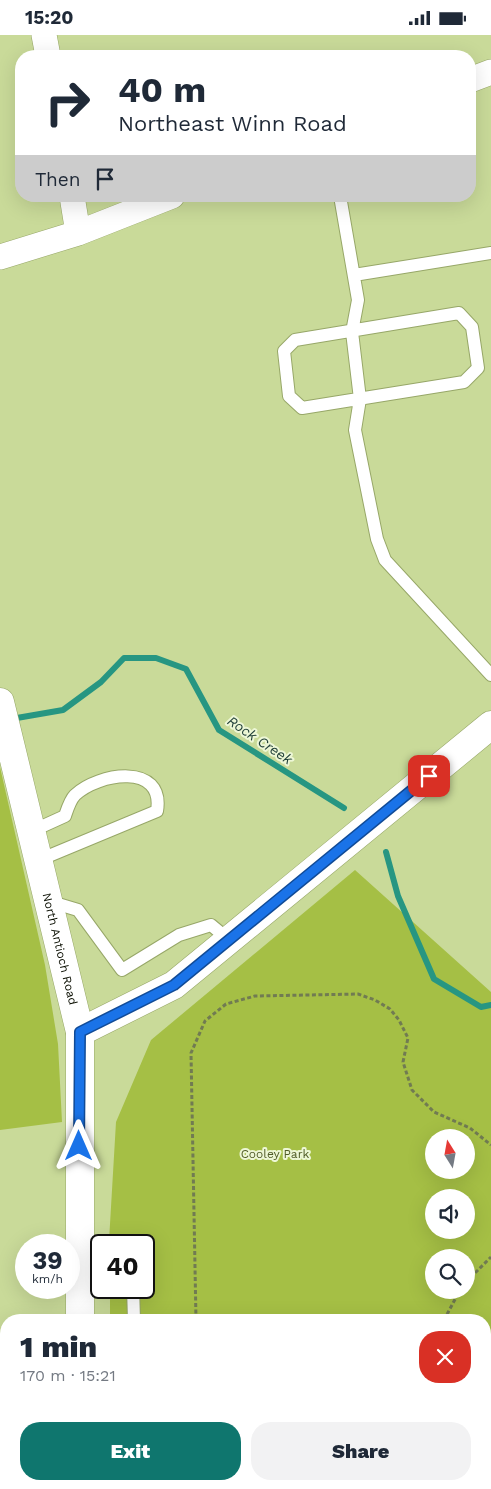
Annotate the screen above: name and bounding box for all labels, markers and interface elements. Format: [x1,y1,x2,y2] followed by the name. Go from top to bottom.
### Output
[25,6,74,29] text: 15:20
[118,69,206,111] text: 40 m
[35,70,100,135] icon: right
[118,111,347,136] text: Northeast Winn Road
[91,165,119,193] icon: arrive
[35,168,81,191] text: Then
[225,712,296,768] water label: Rock Creek
[408,755,450,797] pin
[415,762,443,790] icon: arrive
[40,891,80,1006] street label: North Antioch Road
[52,1119,104,1171] position arrow
[425,1129,475,1179] north arrow
[425,1129,475,1299] map controls
[241,1147,310,1161] park label: Cooley Park
[425,1189,475,1239] button: sound
[90,1234,155,1299] speed limit sign: 40
[32,1246,63,1275] text: 39
[425,1249,475,1299] button: search
[32,1272,63,1286] text: km/h
[20,1329,97,1364] text: 1 min
[419,1331,471,1383] button: close
[20,1366,116,1385] text: 170 m · 15:21
[20,1422,241,1480] button: Exit
[251,1422,471,1480] button: Share

